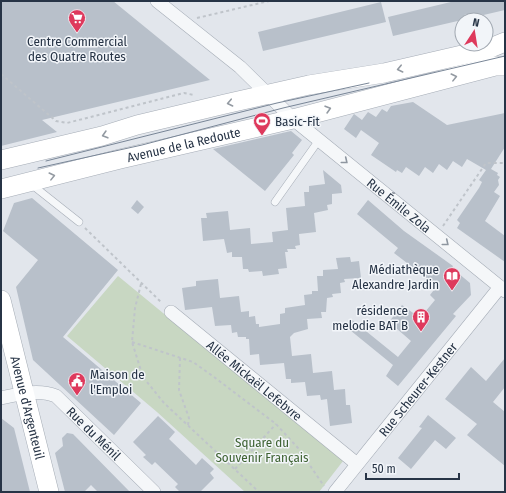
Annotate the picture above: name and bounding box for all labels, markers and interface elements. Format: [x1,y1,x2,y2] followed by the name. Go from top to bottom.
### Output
[67,8,87,33] supermarket icon: Centre Commercial des Quatre Routes
[454,12,494,52] north arrow
[471,16,481,30] text: N
[27,34,127,64] place label: Centre Commercial des Quatre Routes
[397,65,403,73] one-way arrow
[451,73,457,81] one-way arrow
[227,98,233,106] one-way arrow
[324,105,331,114] one-way arrow
[252,111,272,136] sports icon: Basic-Fit
[275,114,321,129] place label: Basic-Fit
[126,124,242,165] street label: Avenue de la Redoute
[101,130,108,139] one-way arrow
[341,157,348,164] one-way arrow
[49,173,56,181] one-way arrow
[364,175,434,236] street label: Rue Émile Zola
[442,239,449,246] one-way arrow
[352,262,439,292] place label: Médiathèque Alexandre Jardin
[442,266,462,291] library icon: Médiathèque Alexandre Jardin
[332,303,408,333] place label: résidence melodie BAT B
[411,307,431,332] building icon: résidence melodie BAT B
[204,337,305,424] street label: Allée Mickaël Lefebvre
[376,339,461,439] street label: Rue Scheurer-Kestner
[7,355,48,462] street label: Avenue d'Argenteuil
[90,367,145,397] place label: Maison de l'Emploi
[67,371,87,396] public building icon: Maison de l'Emploi
[64,404,124,464] street label: Rue du Ménil
[215,435,309,465] park label: Square du Souvenir Français
[366,455,459,481] scale bar
[372,462,396,476] text: 50 m

